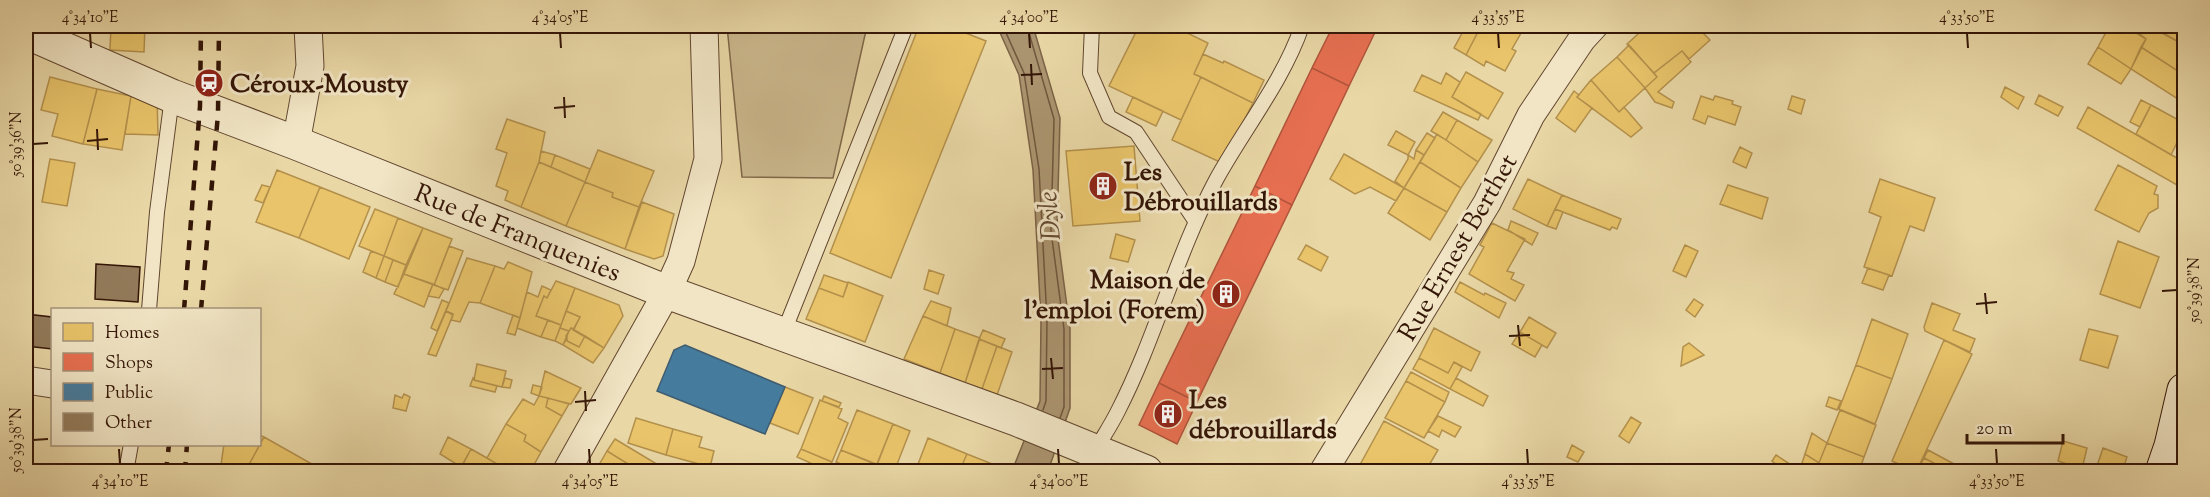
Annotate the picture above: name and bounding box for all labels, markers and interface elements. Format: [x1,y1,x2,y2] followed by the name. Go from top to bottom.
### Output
[62,8,118,29] text: 4°34'10"E
[532,8,588,29] text: 4°34'05"E
[1000,8,1058,29] text: 4°34'00"E
[1471,8,1525,29] text: 4°33'55"E
[1939,8,1995,29] text: 4°33'50"E
[193,67,225,99] station icon: Céroux-Mousty
[230,67,409,104] place label: Céroux-Mousty
[7,111,28,178] text: 50°39'36"N
[1390,148,1528,349] street label: Rue Ernest Berthet
[1124,155,1278,222] place label: Les Débrouillards
[1087,170,1119,202] building icon: Les Débrouillards
[408,176,626,293] street label: Rue de Franquenies
[1030,189,1073,242] water label: Dyle
[2185,257,2206,324] text: 50°39'38"N
[1024,263,1205,330] place label: Maison de l'emploi (Forem)
[1210,278,1242,310] building icon: Maison de l'emploi (Forem)
[51,308,261,446] legend
[105,321,159,347] text: Homes
[105,351,153,377] text: Shops
[105,381,153,407] text: Public
[1189,383,1337,450] place label: Les débrouillards
[1152,398,1184,430] building icon: Les débrouillards
[7,407,28,474] text: 50°39'38"N
[1967,407,2063,445] scale bar
[105,411,152,437] text: Other
[1976,417,2013,443] text: 20 m
[92,472,148,493] text: 4°34'10"E
[562,472,618,493] text: 4°34'05"E
[1030,472,1088,493] text: 4°34'00"E
[1501,472,1555,493] text: 4°33'55"E
[1969,472,2025,493] text: 4°33'50"E

